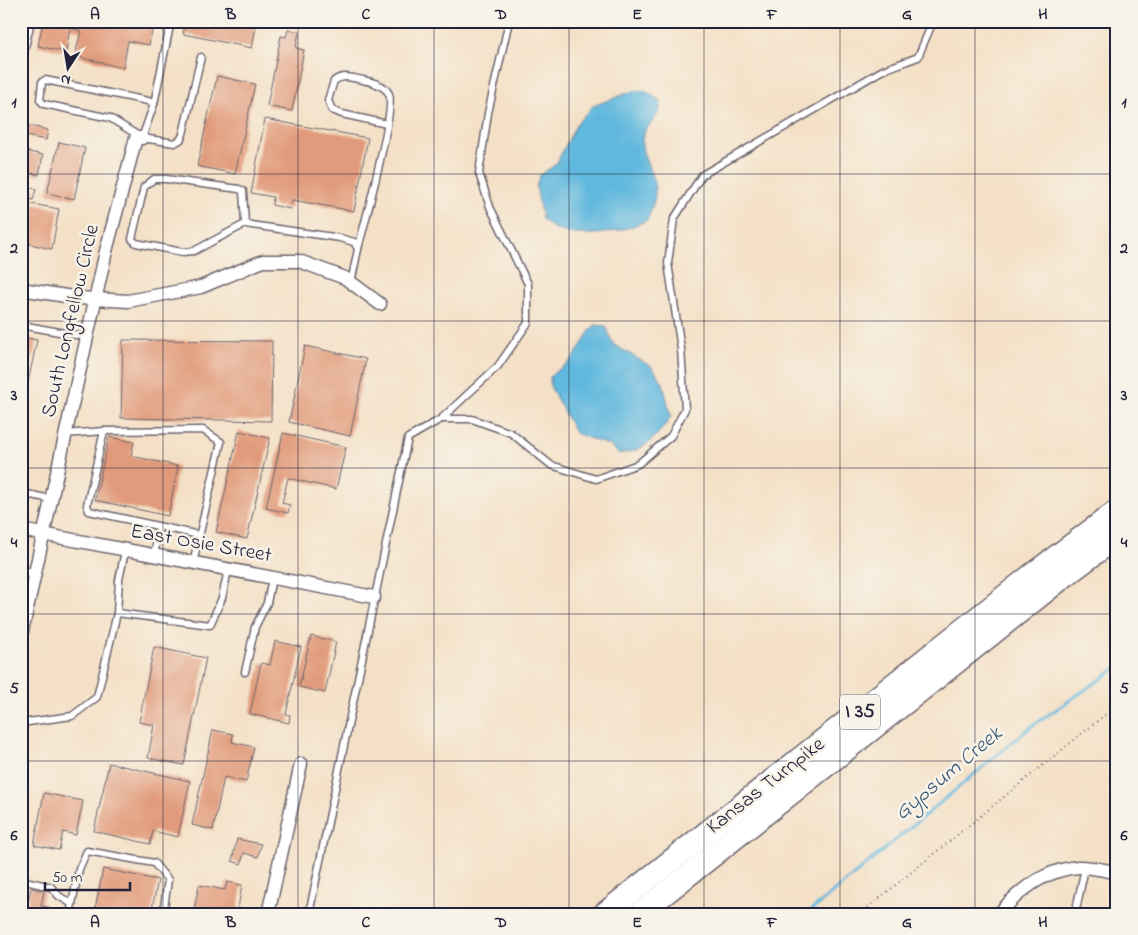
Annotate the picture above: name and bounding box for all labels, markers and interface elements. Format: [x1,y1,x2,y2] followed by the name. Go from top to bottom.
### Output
[90,3,100,27] text: A
[225,3,237,27] text: B
[362,3,371,27] text: C
[494,3,507,27] text: D
[632,3,642,27] text: E
[766,3,778,27] text: F
[902,3,912,27] text: G
[1038,3,1048,27] text: H
[42,42,92,92] north arrow
[59,68,72,91] text: N
[11,91,17,115] text: 1
[1121,91,1127,115] text: 1
[34,221,110,421] street label: South Longfellow Circle
[9,237,18,261] text: 2
[1119,237,1128,261] text: 2
[10,384,18,408] text: 3
[1120,384,1128,408] text: 3
[128,517,274,571] street label: East Osie Street
[10,531,18,555] text: 4
[1120,531,1128,555] text: 4
[9,677,19,701] text: 5
[1119,677,1129,701] text: 5
[840,694,880,730] road number: I 35
[888,718,1011,829] water label: Gypsum Creek
[700,730,832,842] street label: Kansas Turnpike
[9,824,18,848] text: 6
[1119,824,1128,848] text: 6
[45,860,130,892] scale bar
[52,867,83,889] text: 50 m
[90,911,100,935] text: A
[225,911,237,935] text: B
[362,911,371,935] text: C
[494,911,507,935] text: D
[632,911,642,935] text: E
[766,911,778,935] text: F
[902,911,912,935] text: G
[1038,911,1048,935] text: H

